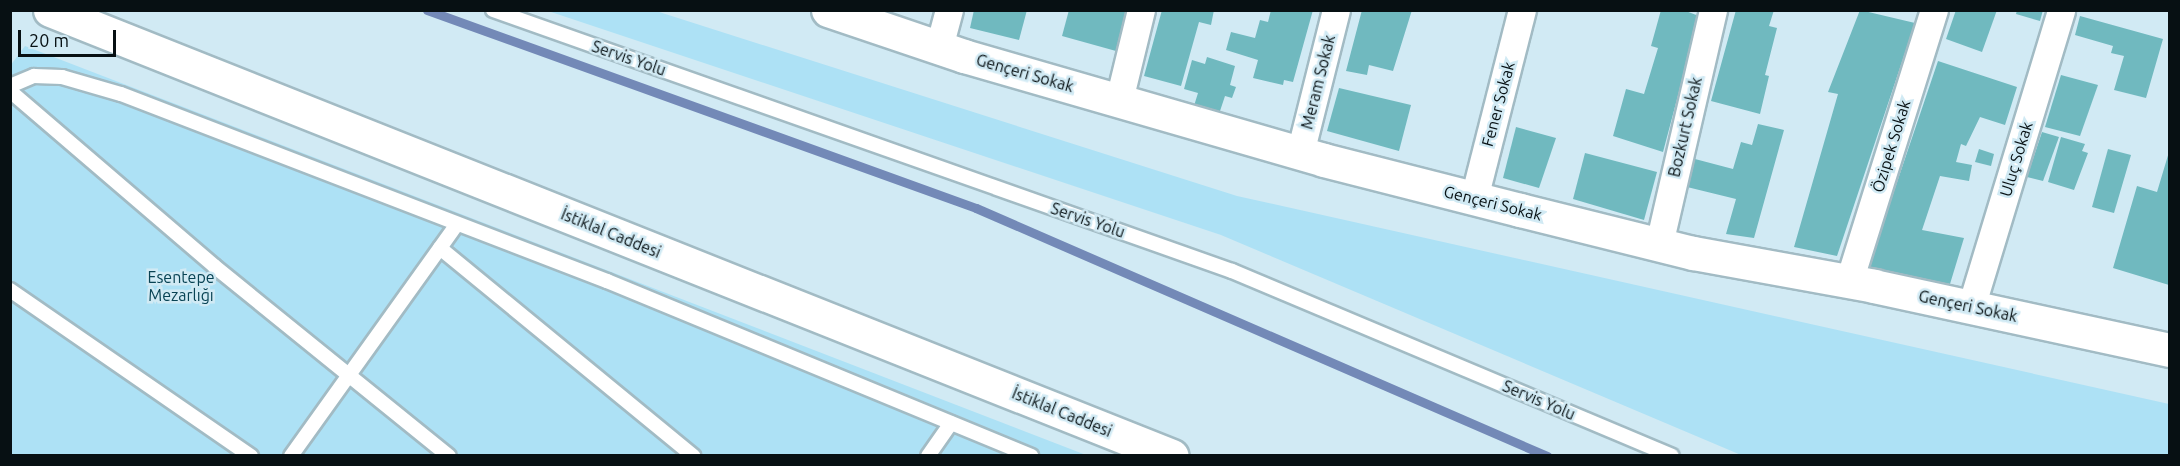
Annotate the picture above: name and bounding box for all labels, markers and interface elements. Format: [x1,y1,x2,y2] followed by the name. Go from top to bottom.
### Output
[21,18,118,56] scale bar
[29,30,69,50] text: 20 m
[1297,33,1339,131] street label: Meram Sokak
[589,36,669,80] street label: Servis Yolu
[974,50,1076,96] street label: Gençeri Sokak
[1477,59,1519,149] street label: Fener Sokak
[1664,75,1706,179] street label: Bozkurt Sokak
[1868,97,1914,195] street label: Özipek Sokak
[1995,119,2037,199] street label: Uluç Sokak
[1442,182,1544,224] street label: Gençeri Sokak
[1048,198,1128,242] street label: Servis Yolu
[558,204,664,262] street label: İstiklal Caddesi
[147,267,215,305] park label: Esentepe Mezarlığı
[1917,286,2019,326] street label: Gençeri Sokak
[1500,376,1578,424] street label: Servis Yolu
[1009,383,1115,441] street label: İstiklal Caddesi

